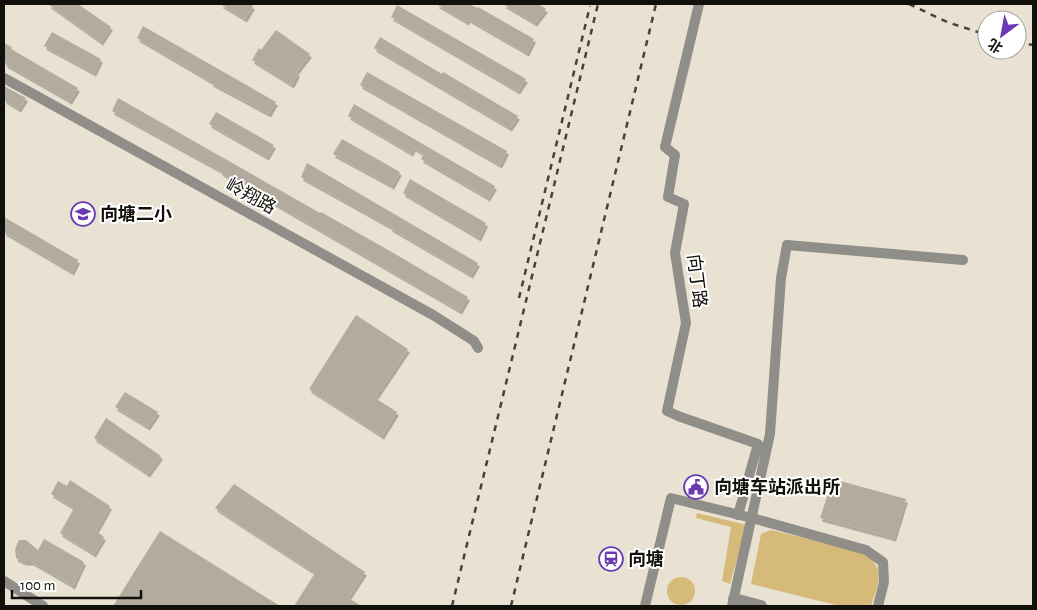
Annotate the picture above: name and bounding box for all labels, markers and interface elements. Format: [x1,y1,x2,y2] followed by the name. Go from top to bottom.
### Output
[977,10,1027,60] north arrow
[985,36,1005,56] text: 北
[223,174,279,218] street label: 岭翔路
[70,201,96,227] school or university icon: 向塘二小
[100,204,172,224] place label: 向塘二小
[684,253,710,309] street label: 向丁路
[683,474,709,500] public building icon: 向塘车站派出所
[714,477,840,497] place label: 向塘车站派出所
[598,546,624,572] station icon: 向塘
[628,549,664,569] place label: 向塘
[12,568,141,600] scale bar
[20,578,55,593] text: 100 m

